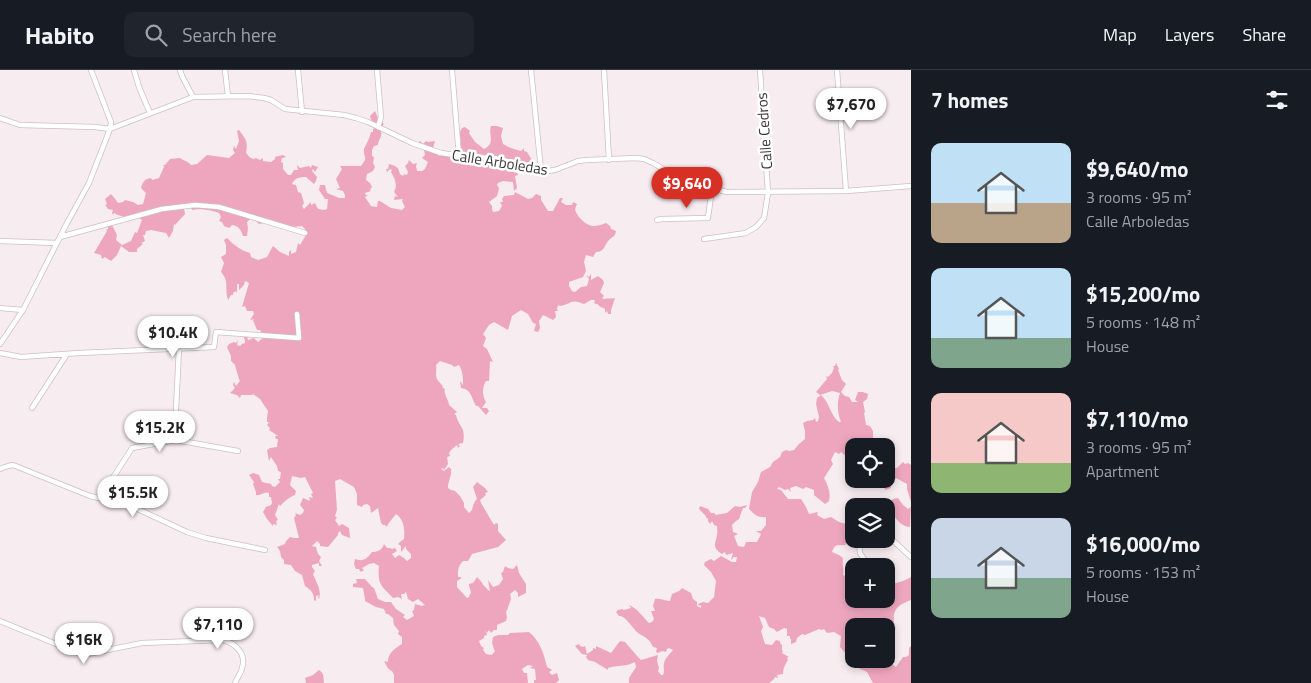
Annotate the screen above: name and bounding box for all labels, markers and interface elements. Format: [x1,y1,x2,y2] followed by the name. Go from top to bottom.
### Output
[124,12,474,57] search box
[25,17,94,53] text: Habito
[182,20,277,49] text: Search here
[142,21,170,49] icon: search
[1103,21,1137,48] text: Map
[1165,21,1214,48] text: Layers
[1242,21,1286,48] text: Share
[931,84,1008,116] text: 7 homes
[1263,86,1291,114] icon: filters
[810,88,892,130] pin: $7,670
[750,92,778,170] street label: Calle Cedros
[826,92,876,116] text: $7,670
[450,143,550,181] street label: Calle Arboledas
[1086,153,1188,185] text: $9,640/mo
[971,163,1031,223] icon: home
[646,166,728,209] pin: $9,640
[662,171,712,195] text: $9,640
[1086,185,1191,209] text: 3 rooms · 95 m²
[1086,209,1189,233] text: Calle Arboledas
[1086,278,1200,310] text: $15,200/mo
[971,288,1031,348] icon: home
[1086,310,1200,334] text: 5 rooms · 148 m²
[132,316,214,358] pin: $10.4K
[148,320,198,344] text: $10.4K
[1086,334,1129,358] text: House
[1086,403,1188,435] text: $7,110/mo
[119,410,201,453] pin: $15.2K
[971,413,1031,473] icon: home
[135,415,185,439] text: $15.2K
[1086,435,1191,459] text: 3 rooms · 95 m²
[845,438,895,668] map controls
[845,438,895,488] button: locate
[1086,459,1159,483] text: Apartment
[92,476,174,518] pin: $15.5K
[108,480,158,504] text: $15.5K
[845,498,895,548] button: layers
[1086,528,1200,560] text: $16,000/mo
[971,538,1031,598] icon: home
[845,558,895,608] button: +
[1086,560,1200,584] text: 5 rooms · 153 m²
[1086,584,1129,608] text: House
[177,608,259,650] pin: $7,110
[193,612,243,636] text: $7,110
[845,618,895,668] button: −
[54,622,114,665] pin: $16K
[66,627,102,651] text: $16K

